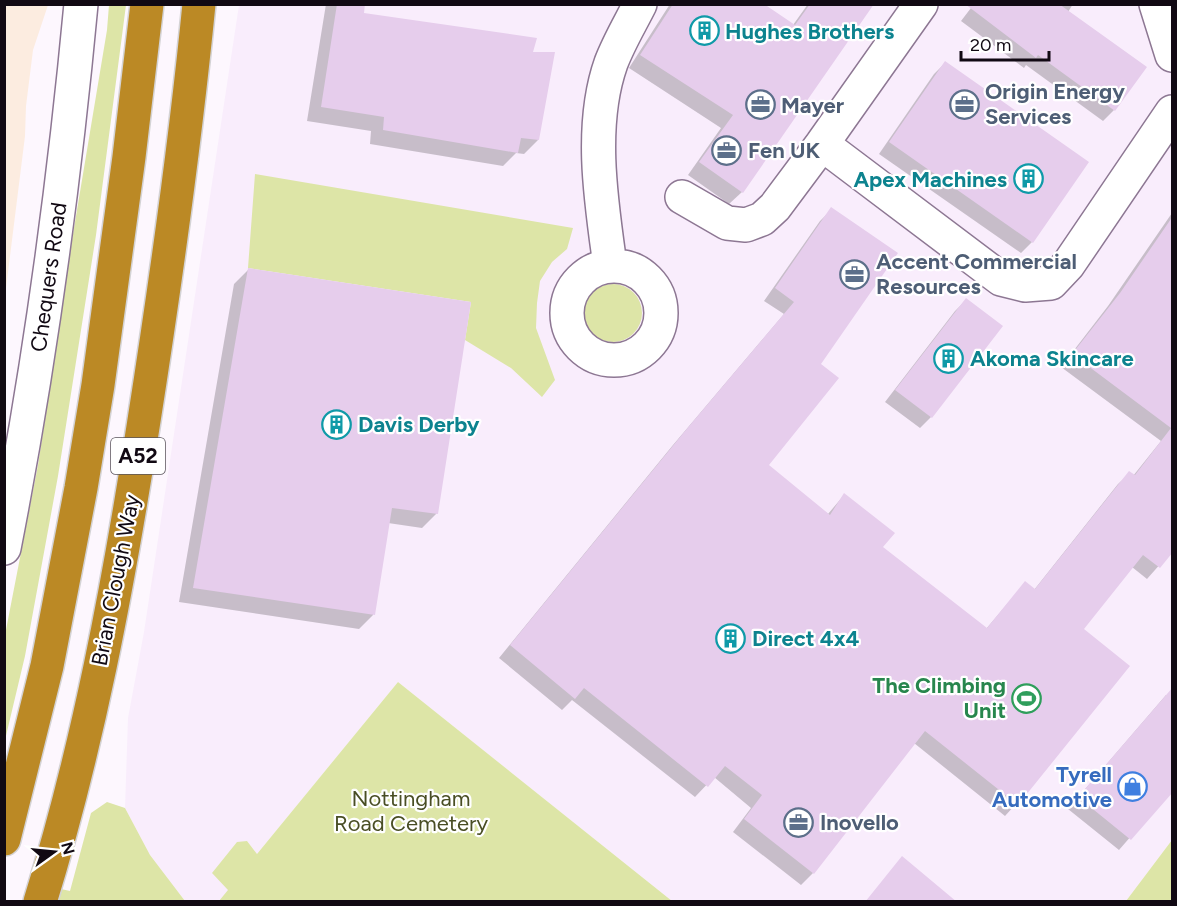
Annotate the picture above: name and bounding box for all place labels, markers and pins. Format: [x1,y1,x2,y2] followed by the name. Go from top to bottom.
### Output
[688,15,720,47] building icon: Hughes Brothers
[725,18,894,45] place label: Hughes Brothers
[985,78,1125,130] place label: Origin Energy Services
[948,88,980,120] office icon: Origin Energy Services
[744,89,776,121] office icon: Mayer
[781,92,845,119] place label: Mayer
[711,134,743,166] office icon: Fen UK
[748,137,820,164] place label: Fen UK
[1012,163,1044,195] building icon: Apex Machines
[853,166,1007,193] place label: Apex Machines
[876,248,1077,300] place label: Accent Commercial Resources
[839,258,871,290] office icon: Accent Commercial Resources
[933,342,965,374] building icon: Akoma Skincare
[970,345,1134,372] place label: Akoma Skincare
[321,408,353,440] building icon: Davis Derby
[358,411,480,438] place label: Davis Derby
[715,622,747,654] building icon: Direct 4x4
[752,625,860,652] place label: Direct 4x4
[872,672,1006,724] place label: The Climbing Unit
[1011,682,1043,714] sports icon: The Climbing Unit
[992,761,1112,813] place label: Tyrell Automotive
[1117,771,1149,803] shop icon: Tyrell Automotive
[783,806,815,838] office icon: Inovello
[820,809,899,836] place label: Inovello

